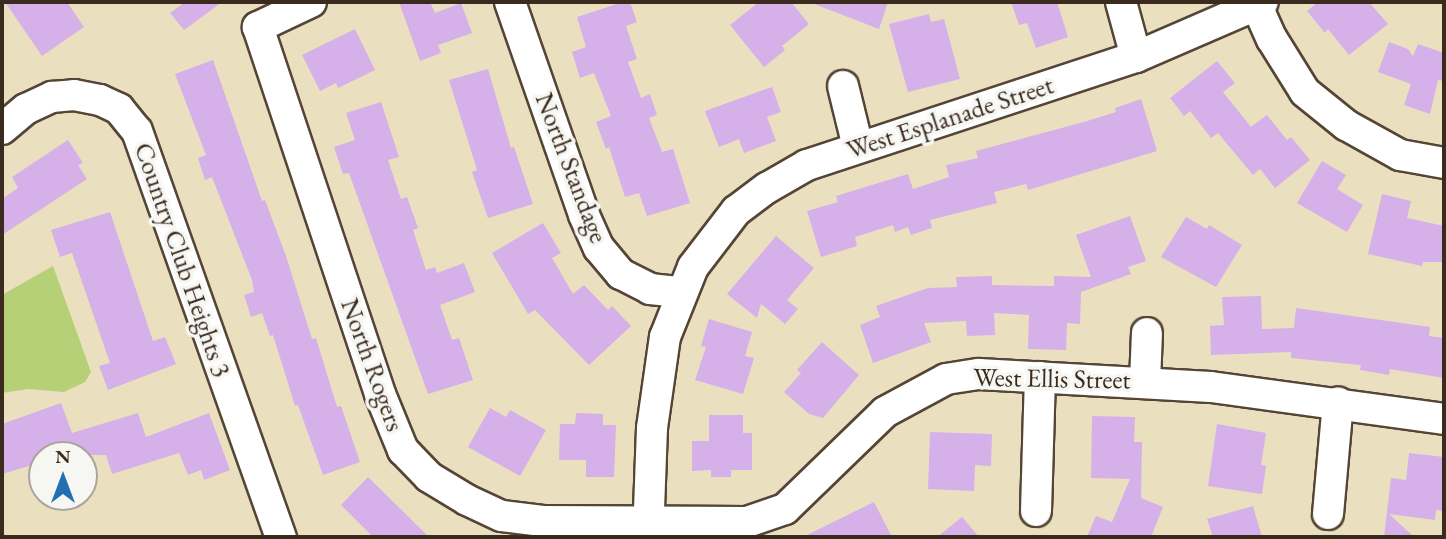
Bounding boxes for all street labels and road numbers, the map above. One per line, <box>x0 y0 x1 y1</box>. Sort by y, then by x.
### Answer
street label: West Esplanade Street <box>843 70 1057 166</box>
street label: North Standage <box>528 89 614 247</box>
street label: Country Club Heights 3 <box>127 139 237 381</box>
street label: North Rogers <box>334 294 410 436</box>
street label: West Ellis Street <box>973 362 1131 396</box>

